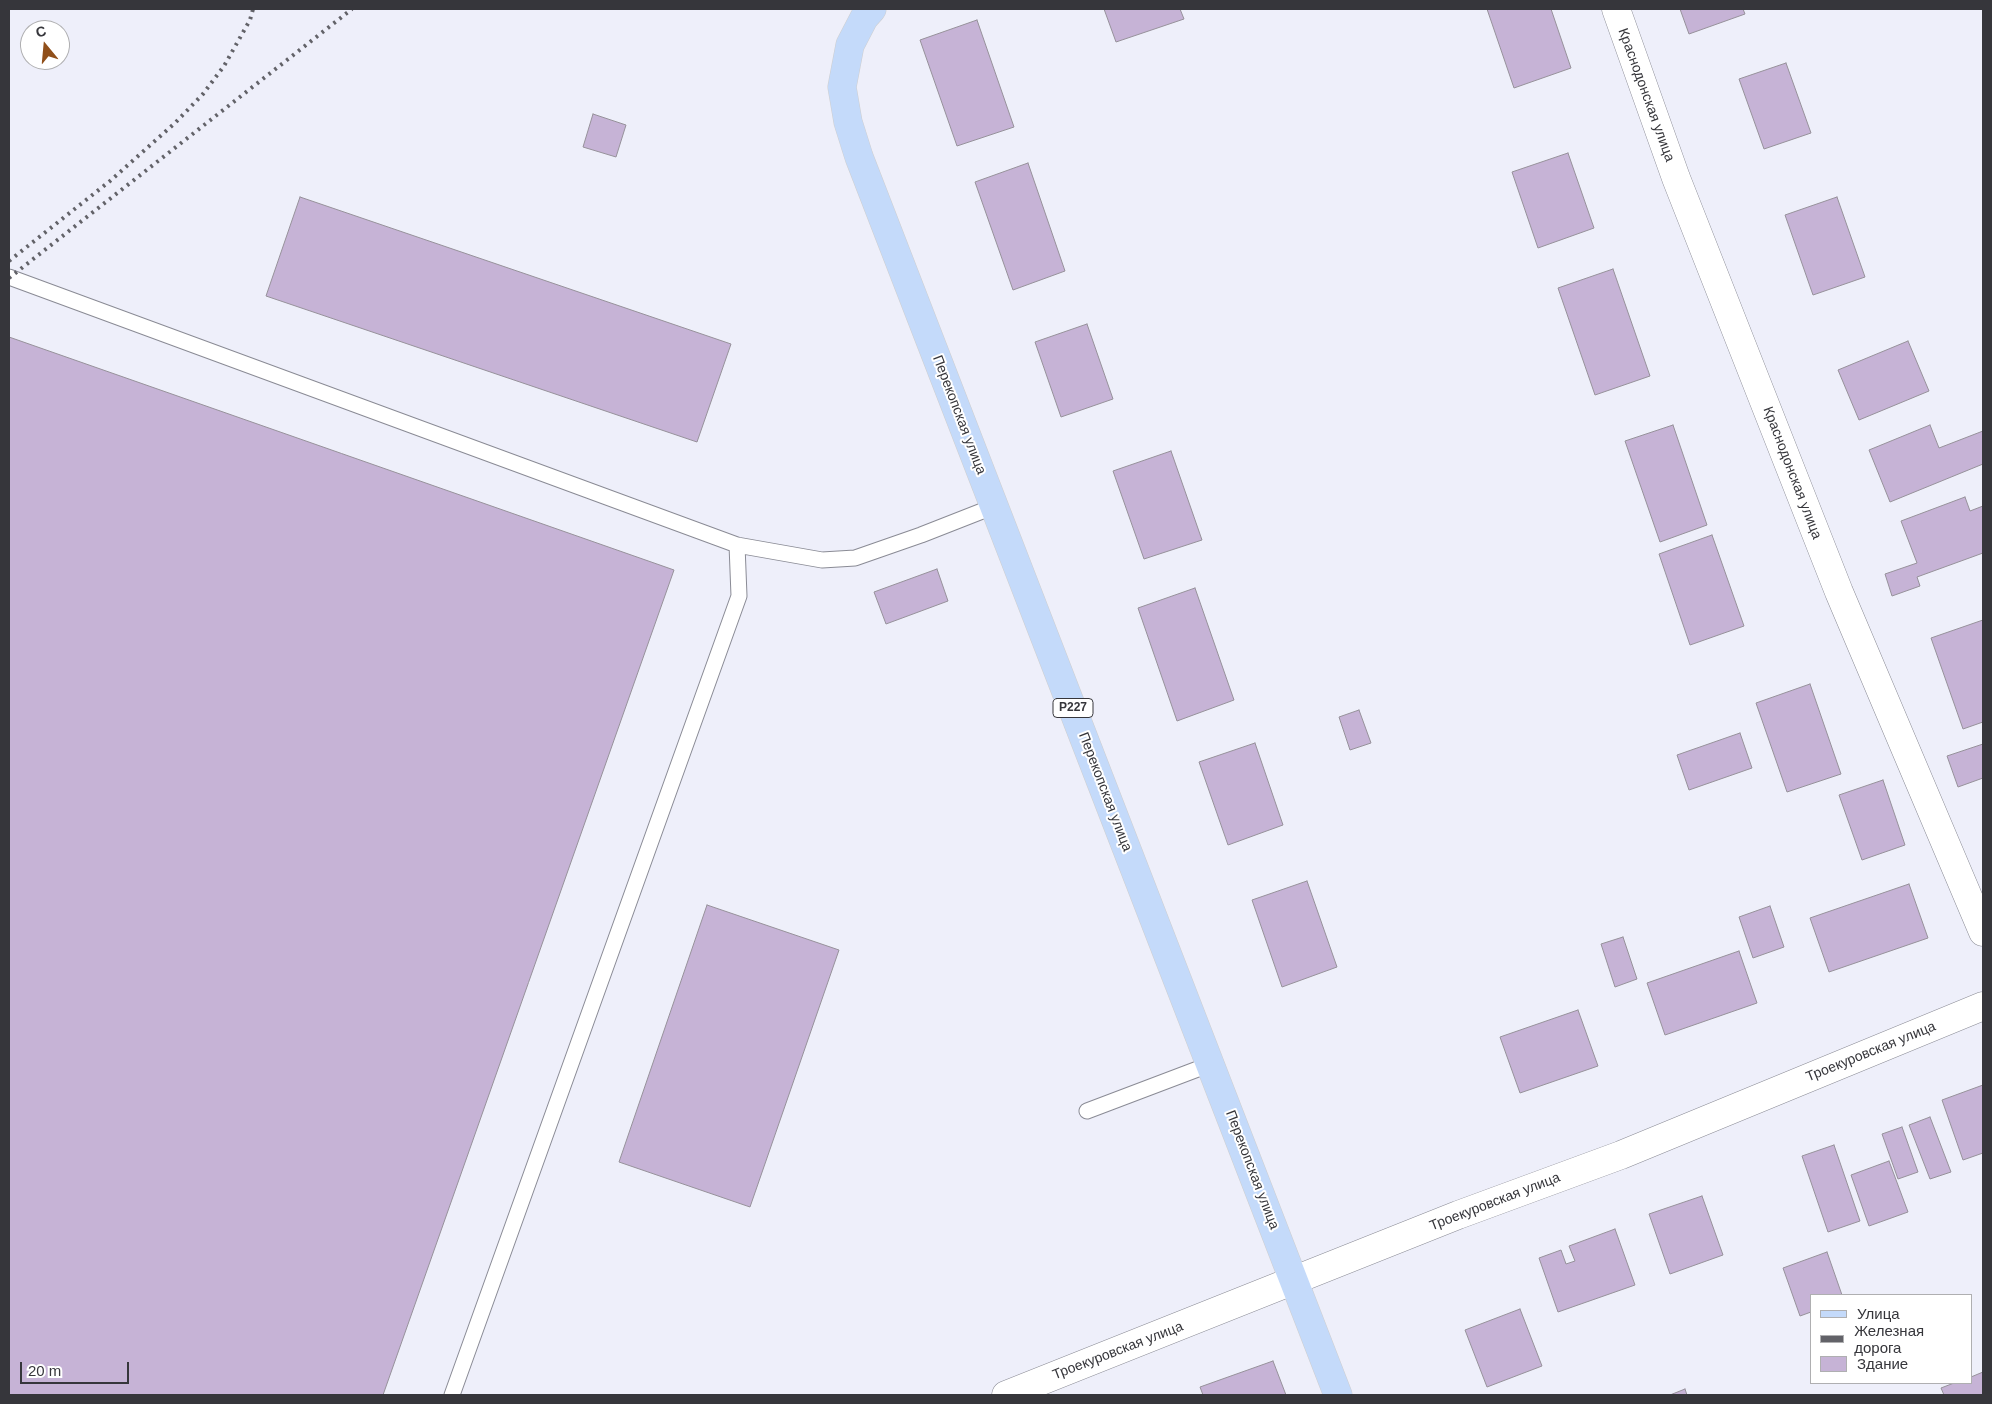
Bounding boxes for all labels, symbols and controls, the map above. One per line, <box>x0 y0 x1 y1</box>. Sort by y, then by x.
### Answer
north arrow <box>20 20 70 70</box>
text: С <box>34 22 48 41</box>
street label: Краснодонская улица <box>1614 26 1678 164</box>
street label: Перекопская улица <box>929 353 989 477</box>
street label: Краснодонская улица <box>1759 404 1825 542</box>
road number: Р227 <box>1053 698 1093 718</box>
street label: Перекопская улица <box>1075 730 1135 854</box>
street label: Троекуровская улица <box>1804 1018 1938 1086</box>
street label: Перекопская улица <box>1222 1108 1282 1232</box>
street label: Троекуровская улица <box>1427 1169 1563 1235</box>
legend <box>1810 1294 1972 1384</box>
text: Улица <box>1857 1305 1900 1322</box>
street label: Троекуровская улица <box>1050 1318 1186 1384</box>
text: Железная дорога <box>1854 1322 1924 1356</box>
scale bar <box>22 1352 131 1384</box>
text: Здание <box>1857 1355 1908 1372</box>
text: 20 m <box>28 1362 61 1379</box>

